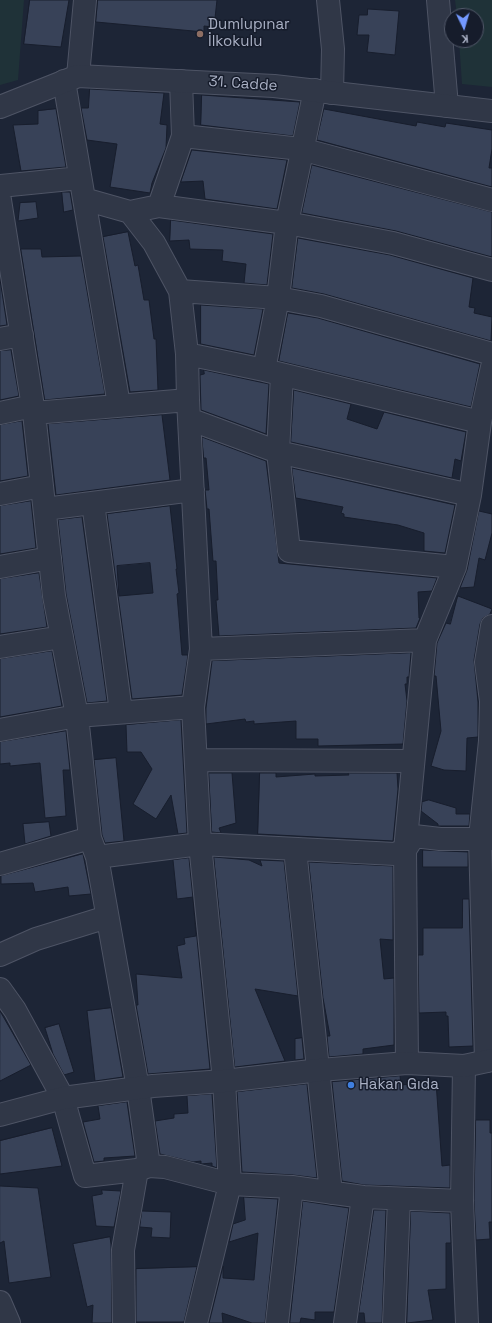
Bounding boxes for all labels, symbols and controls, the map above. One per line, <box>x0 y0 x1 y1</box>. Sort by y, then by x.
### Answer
north arrow <box>444 8 484 48</box>
place label: Dumlupınar İlkokulu <box>208 16 290 51</box>
marker: Dumlupınar İlkokulu <box>195 29 205 39</box>
text: K <box>461 32 469 46</box>
street label: 31. Cadde <box>208 73 278 95</box>
place label: Hakan Gıda <box>359 1076 439 1094</box>
marker: Hakan Gıda <box>346 1080 356 1090</box>

